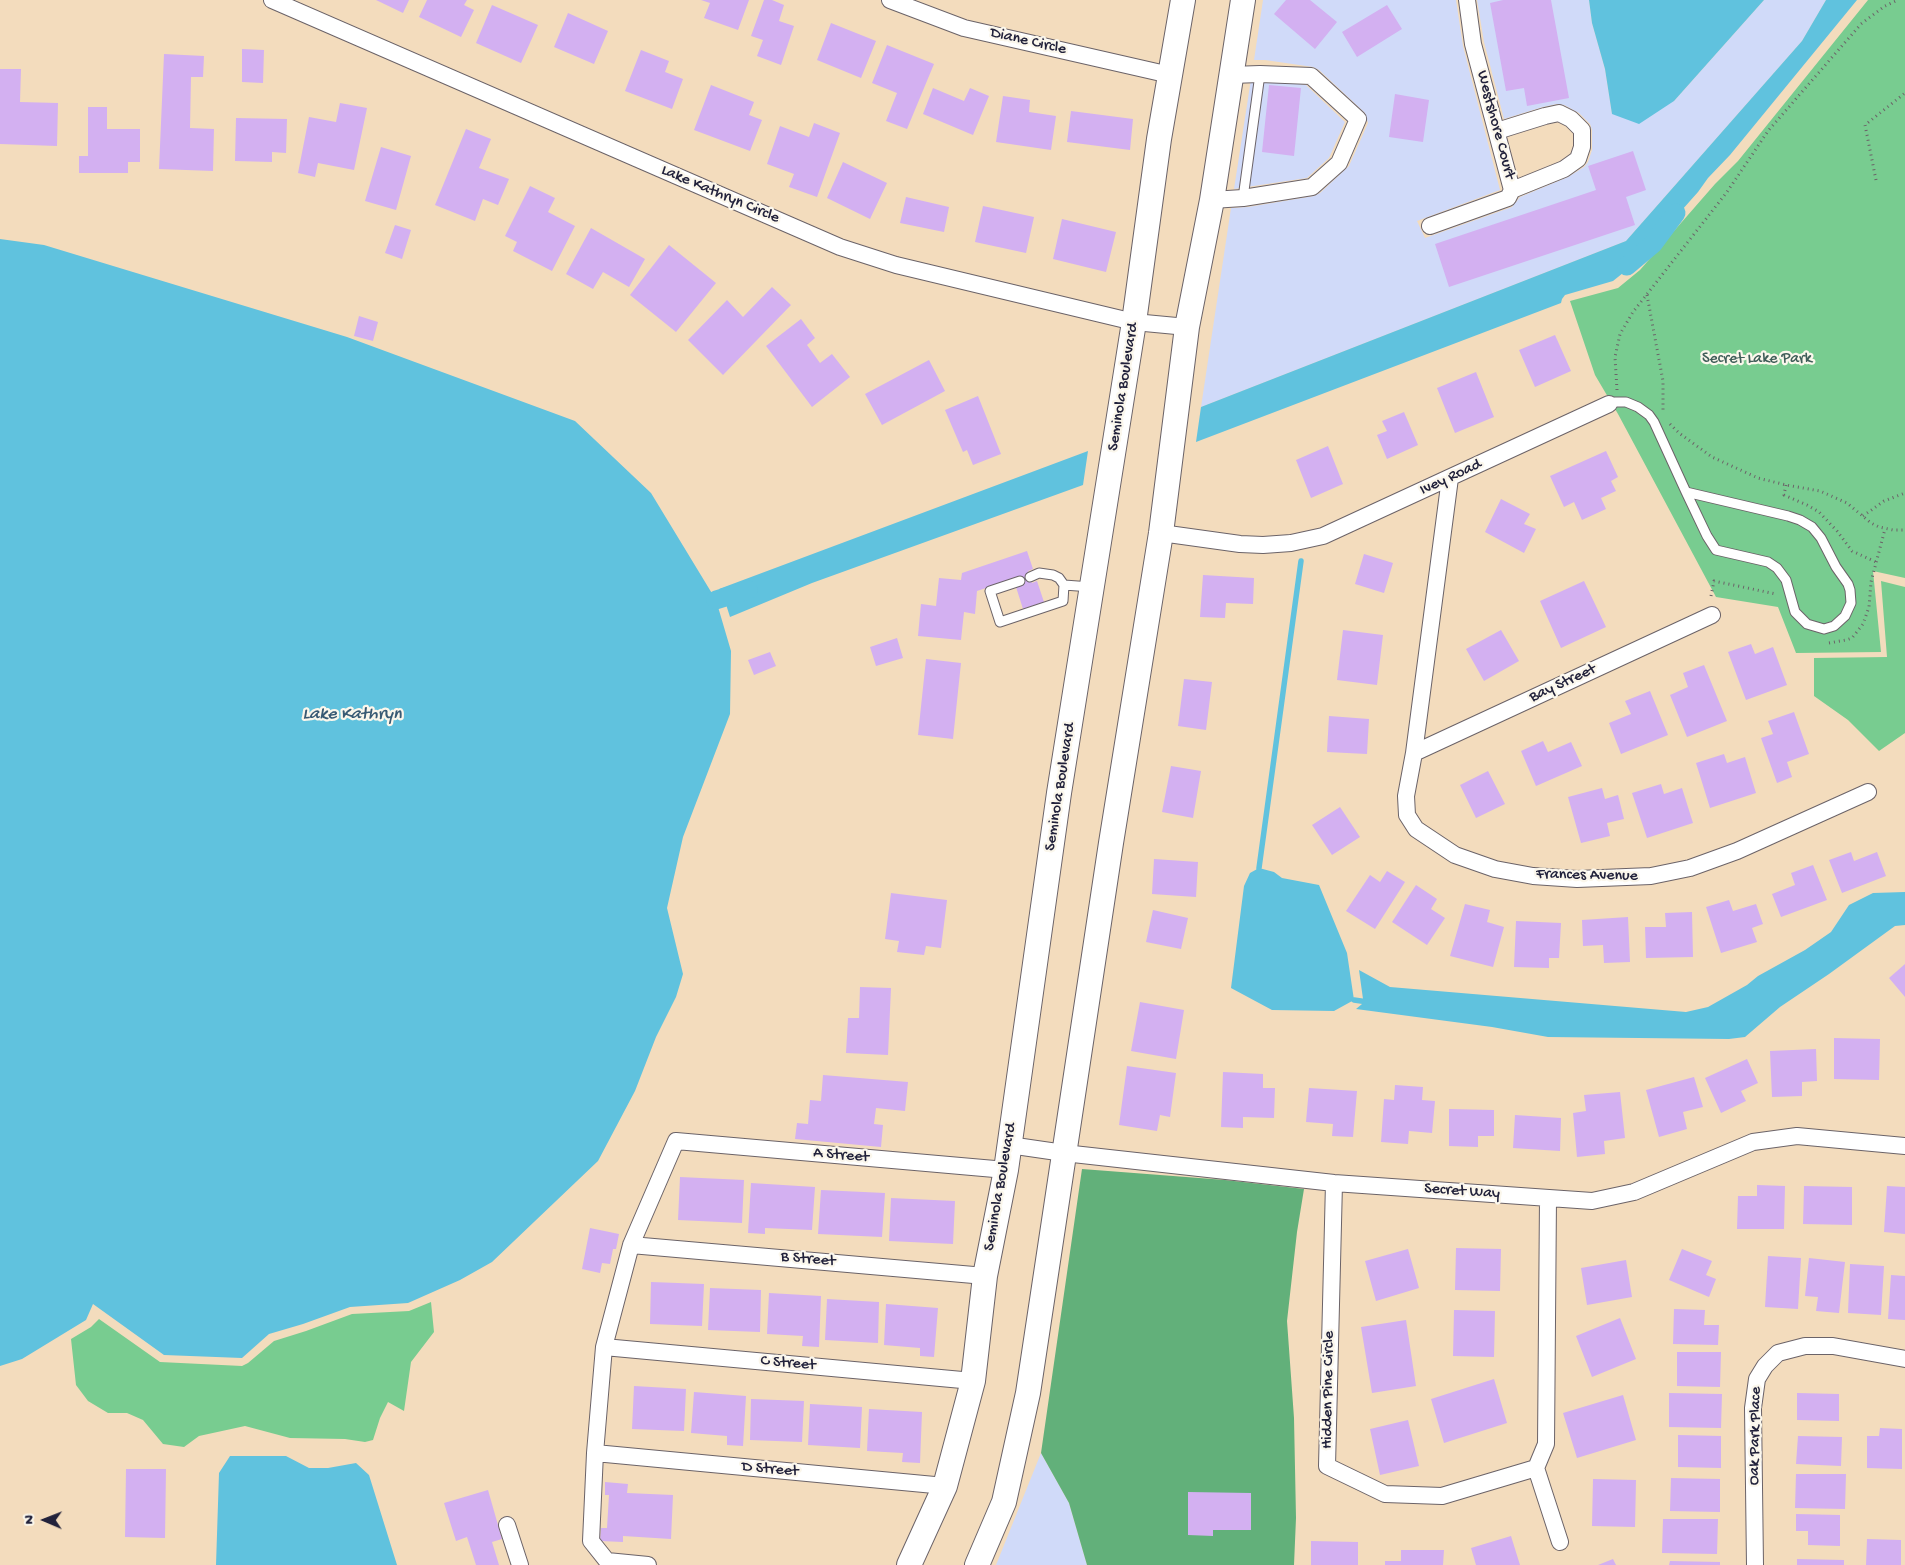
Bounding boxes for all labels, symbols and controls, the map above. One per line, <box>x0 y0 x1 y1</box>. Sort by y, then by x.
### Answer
street label: Diane Circle <box>988 24 1068 60</box>
street label: Westshore Court <box>1471 69 1519 181</box>
street label: Lake Kathryn Circle <box>658 161 782 229</box>
street label: Seminola Boulevard <box>1104 322 1144 452</box>
park label: Secret Lake Park <box>1702 350 1812 370</box>
street label: Ivey Road <box>1417 455 1485 501</box>
street label: Bay Street <box>1527 660 1599 708</box>
water label: Lake Kathryn <box>303 704 401 726</box>
street label: Seminola Boulevard <box>1041 722 1081 852</box>
street label: Frances Avenue <box>1536 866 1638 886</box>
street label: Seminola Boulevard <box>980 1122 1022 1252</box>
street label: A Street <box>812 1144 870 1168</box>
street label: Secret Way <box>1424 1180 1500 1204</box>
street label: B Street <box>780 1248 836 1272</box>
street label: Hidden Pine Circle <box>1318 1331 1340 1449</box>
street label: C Street <box>760 1352 816 1376</box>
street label: Oak Park Place <box>1746 1387 1766 1485</box>
street label: D Street <box>741 1458 799 1482</box>
north arrow <box>20 1495 70 1545</box>
text: N <box>21 1515 38 1524</box>

